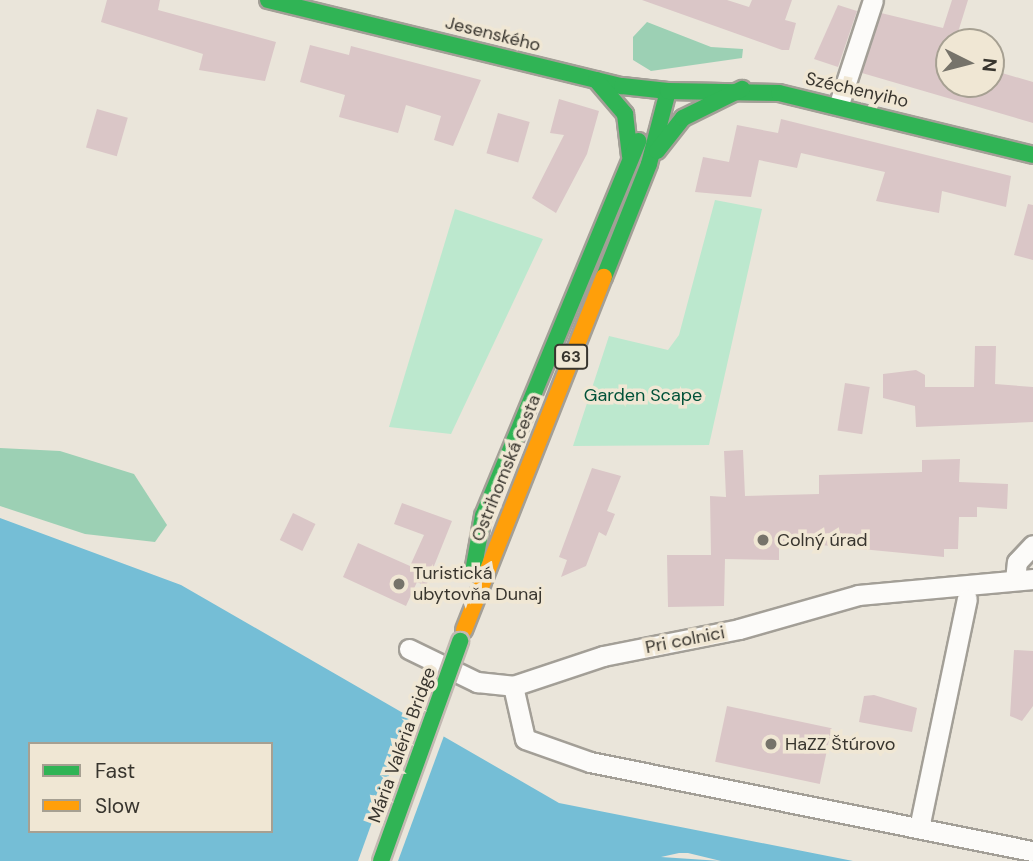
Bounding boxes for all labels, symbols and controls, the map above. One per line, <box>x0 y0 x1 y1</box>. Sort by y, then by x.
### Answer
street label: Jesenského <box>443 12 543 56</box>
north arrow <box>935 28 1005 98</box>
text: N <box>976 57 1003 73</box>
street label: Széchenyiho <box>803 68 911 112</box>
road number: 63 <box>554 344 588 370</box>
park label: Garden Scape <box>584 384 702 406</box>
street label: Ostrihomská cesta <box>467 391 545 545</box>
place label: Colný úrad <box>777 529 868 551</box>
marker: Colný úrad <box>755 532 771 548</box>
place label: Turistická ubytovňa Dunaj <box>413 563 542 606</box>
marker: Turistická ubytovňa Dunaj <box>391 576 407 592</box>
street label: Pri colnici <box>643 622 727 658</box>
street label: Mária Valéria Bridge <box>364 664 440 826</box>
place label: HaZZ Štúrovo <box>785 733 895 755</box>
marker: HaZZ Štúrovo <box>763 736 779 752</box>
legend <box>28 742 273 833</box>
text: Fast <box>95 757 135 785</box>
text: Slow <box>95 792 140 820</box>

